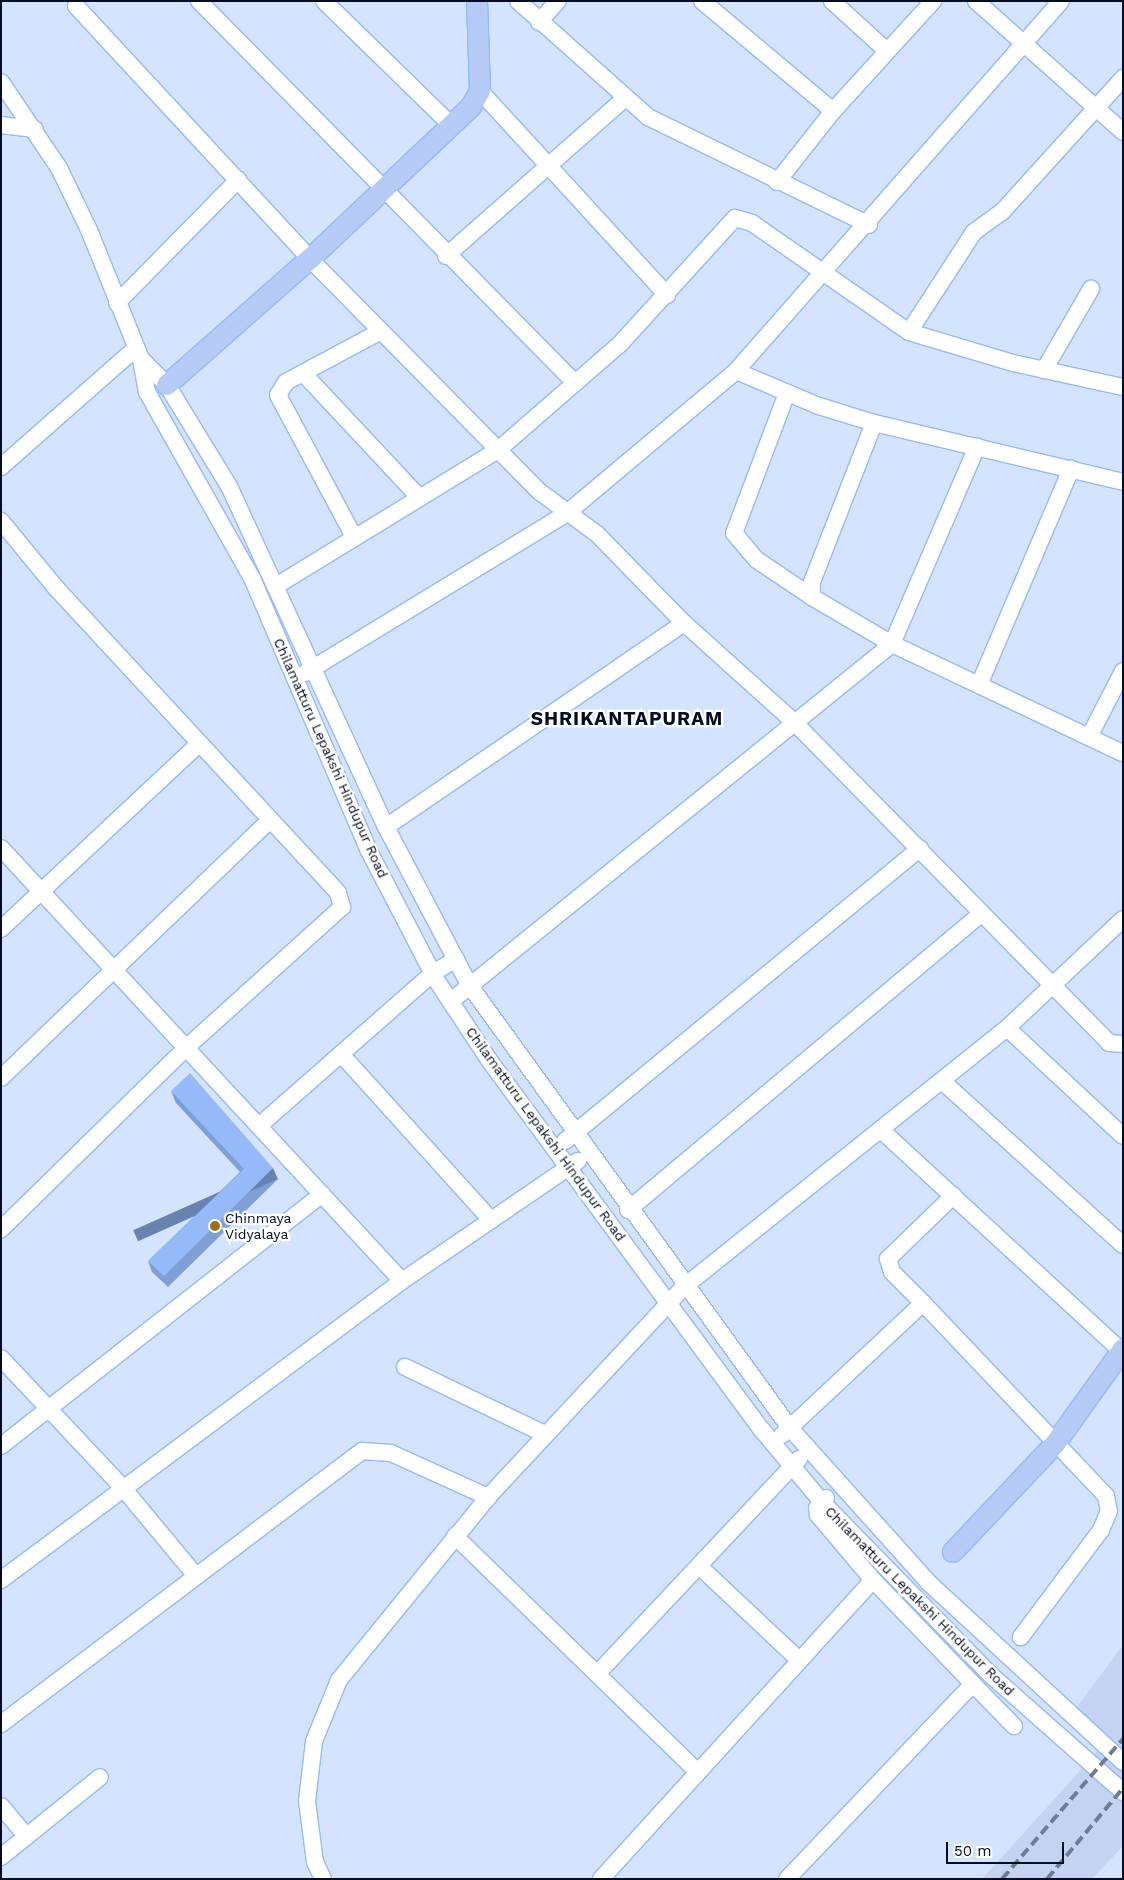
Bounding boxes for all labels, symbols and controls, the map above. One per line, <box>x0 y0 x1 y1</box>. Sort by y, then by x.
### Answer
street label: Chilamatturu Lepakshi Hindupur Road <box>270 635 392 881</box>
district label: SHRIKANTAPURAM <box>529 708 725 730</box>
street label: Chilamatturu Lepakshi Hindupur Road <box>462 1023 630 1245</box>
place label: Chinmaya Vidyalaya <box>225 1210 291 1242</box>
marker: Chinmaya Vidyalaya <box>209 1220 221 1232</box>
street label: Chilamatturu Lepakshi Hindupur Road <box>822 1503 1018 1699</box>
scale bar <box>949 1832 1066 1864</box>
text: 50 m <box>954 1842 991 1860</box>

